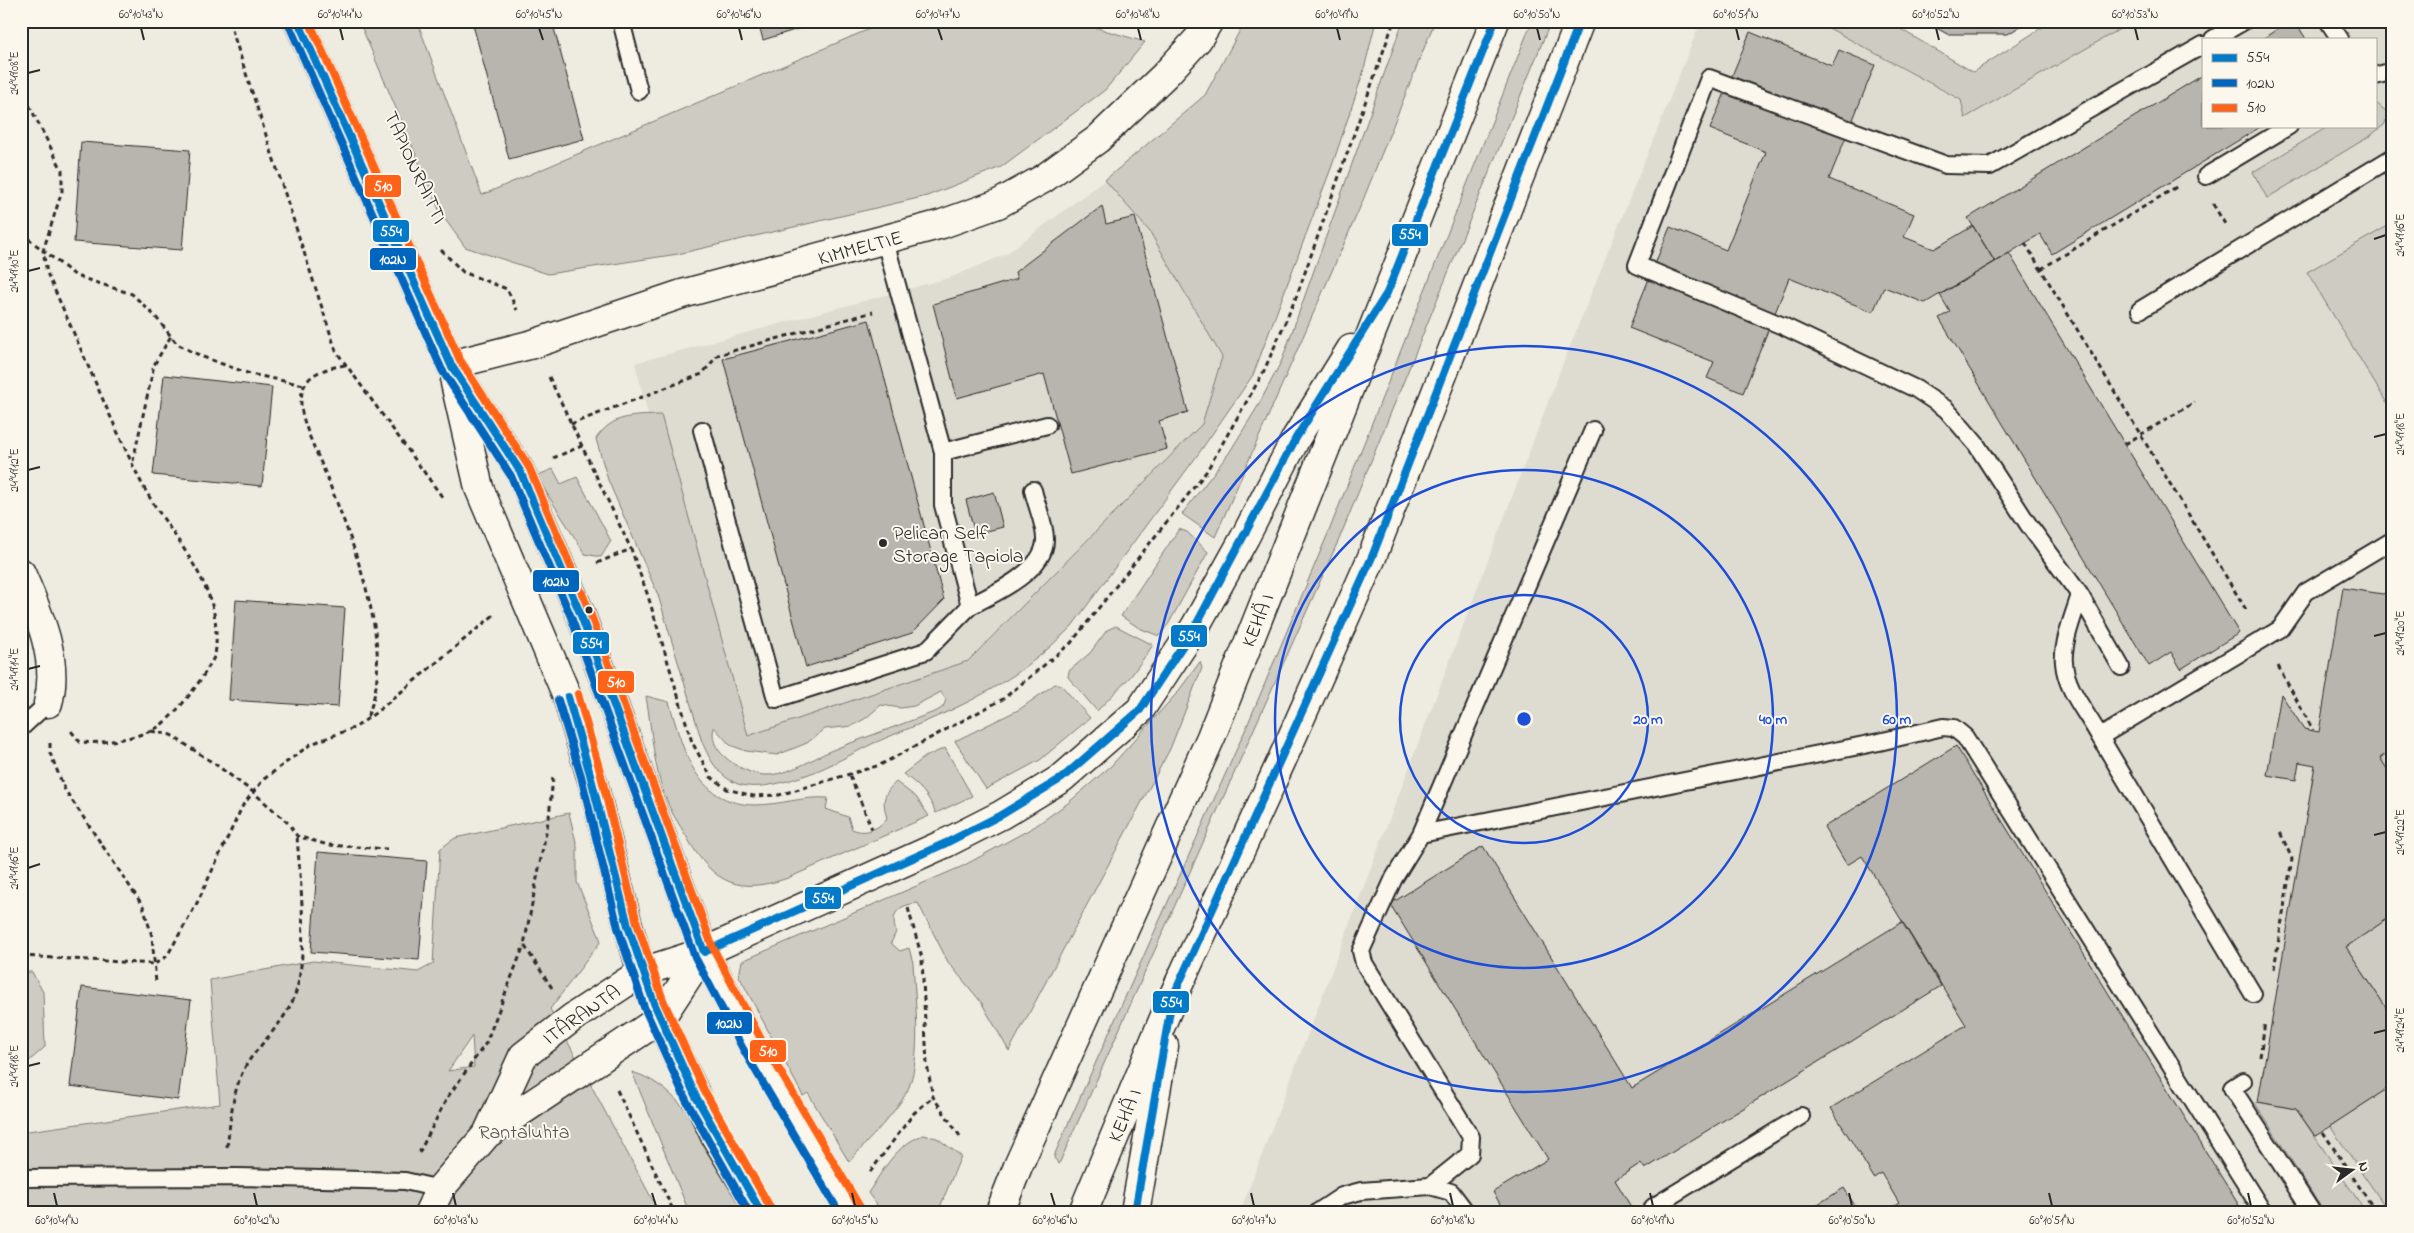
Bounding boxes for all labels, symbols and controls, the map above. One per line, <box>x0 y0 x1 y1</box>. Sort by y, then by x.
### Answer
text: 60°10'43"N <box>119 6 163 24</box>
text: 60°10'44"N <box>318 6 362 24</box>
text: 60°10'45"N <box>516 6 562 24</box>
text: 60°10'46"N <box>716 6 762 24</box>
text: 60°10'47"N <box>916 6 960 24</box>
text: 60°10'48"N <box>1116 6 1160 24</box>
text: 60°10'49"N <box>1315 6 1359 24</box>
text: 60°10'50"N <box>1514 6 1560 24</box>
text: 60°10'51"N <box>1713 6 1759 24</box>
text: 60°10'52"N <box>1912 6 1960 24</box>
text: 60°10'53"N <box>2112 6 2158 24</box>
legend <box>2202 38 2376 128</box>
text: 554 <box>2246 47 2269 69</box>
text: 24°49'08"E <box>6 51 24 95</box>
text: 102N <box>2246 73 2275 95</box>
text: 510 <box>2246 97 2266 119</box>
street label: TAPIONRAITTI <box>375 107 452 229</box>
line badge: 510 <box>364 174 402 198</box>
text: 510 <box>374 177 392 198</box>
text: 24°49'16"E <box>2392 213 2410 257</box>
line badge: 554 <box>372 219 410 243</box>
text: 554 <box>380 222 402 243</box>
line badge: 554 <box>1391 223 1429 247</box>
street label: KIMMELTIE <box>815 224 906 275</box>
text: 554 <box>1399 225 1421 246</box>
line badge: 102N <box>369 247 417 271</box>
text: 24°49'10"E <box>6 249 24 293</box>
text: 102N <box>380 250 406 271</box>
text: 24°49'18"E <box>2392 413 2410 455</box>
text: 24°49'12"E <box>6 448 24 492</box>
place label: Pelican Self Storage Tapiola <box>893 520 1024 573</box>
marker: Pelican Self Storage Tapiola <box>877 537 889 549</box>
line badge: 102N <box>532 569 580 593</box>
text: 102N <box>543 572 569 593</box>
street label: KEHÄ I <box>1235 590 1283 652</box>
unlabelled marker <box>584 605 594 615</box>
text: 24°49'20"E <box>2392 610 2410 656</box>
line badge: 554 <box>1170 624 1208 648</box>
text: 554 <box>1178 627 1200 648</box>
line badge: 554 <box>572 631 610 655</box>
text: 554 <box>580 634 602 655</box>
text: 24°49'14"E <box>6 648 24 690</box>
line badge: 510 <box>597 670 635 694</box>
text: 510 <box>607 673 625 694</box>
text: 20 m <box>1632 709 1663 731</box>
text: 40 m <box>1758 709 1787 731</box>
text: 60 m <box>1882 709 1912 731</box>
centre of rings <box>1515 710 1533 728</box>
text: 24°49'22"E <box>2392 809 2410 855</box>
text: 24°49'16"E <box>6 846 24 890</box>
line badge: 554 <box>804 886 842 910</box>
text: 554 <box>812 889 834 910</box>
street label: ITÄRANTA <box>538 979 627 1053</box>
line badge: 554 <box>1152 990 1190 1014</box>
text: 554 <box>1160 993 1182 1014</box>
text: 24°49'24"E <box>2392 1008 2410 1052</box>
line badge: 102N <box>706 1011 753 1035</box>
text: 102N <box>716 1014 742 1035</box>
line badge: 510 <box>749 1039 787 1063</box>
text: 510 <box>759 1042 777 1063</box>
text: 24°49'18"E <box>6 1045 24 1087</box>
street label: KEHÄ I <box>1102 1085 1150 1147</box>
park label: Rantaluhta <box>479 1119 570 1148</box>
north arrow <box>2326 1146 2376 1196</box>
text: N <box>2352 1160 2374 1174</box>
text: 60°10'41"N <box>35 1212 79 1230</box>
text: 60°10'42"N <box>234 1212 280 1230</box>
text: 60°10'43"N <box>434 1212 478 1230</box>
text: 60°10'44"N <box>634 1212 678 1230</box>
text: 60°10'45"N <box>832 1212 878 1230</box>
text: 60°10'46"N <box>1032 1212 1078 1230</box>
text: 60°10'47"N <box>1232 1212 1276 1230</box>
text: 60°10'48"N <box>1431 1212 1475 1230</box>
text: 60°10'49"N <box>1631 1212 1675 1230</box>
text: 60°10'50"N <box>1829 1212 1875 1230</box>
text: 60°10'51"N <box>2029 1212 2075 1230</box>
text: 60°10'52"N <box>2227 1212 2275 1230</box>

